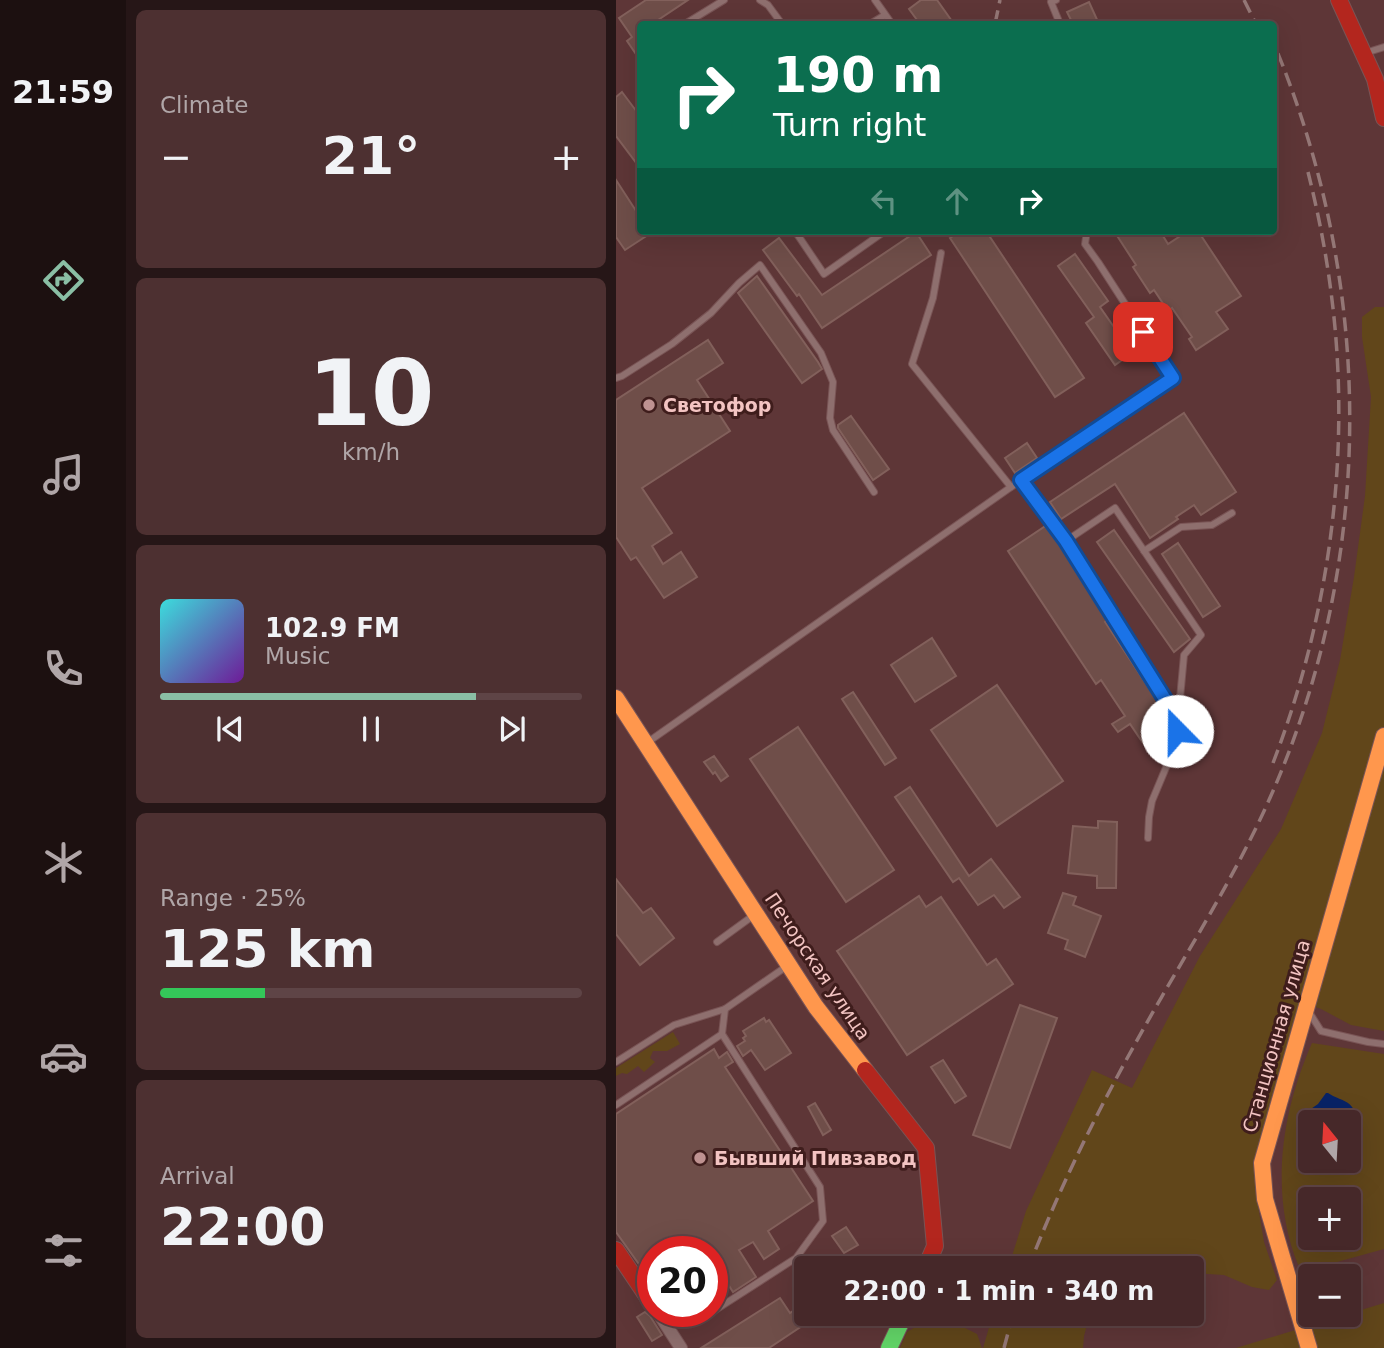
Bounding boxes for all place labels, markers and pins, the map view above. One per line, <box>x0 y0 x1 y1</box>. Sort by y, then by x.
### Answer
pin <box>1113 302 1173 362</box>
place label: Светофор <box>663 394 771 416</box>
marker: Светофор <box>641 397 657 413</box>
place label: Бывший Пивзавод <box>714 1147 917 1169</box>
marker: Бывший Пивзавод <box>692 1150 708 1166</box>

